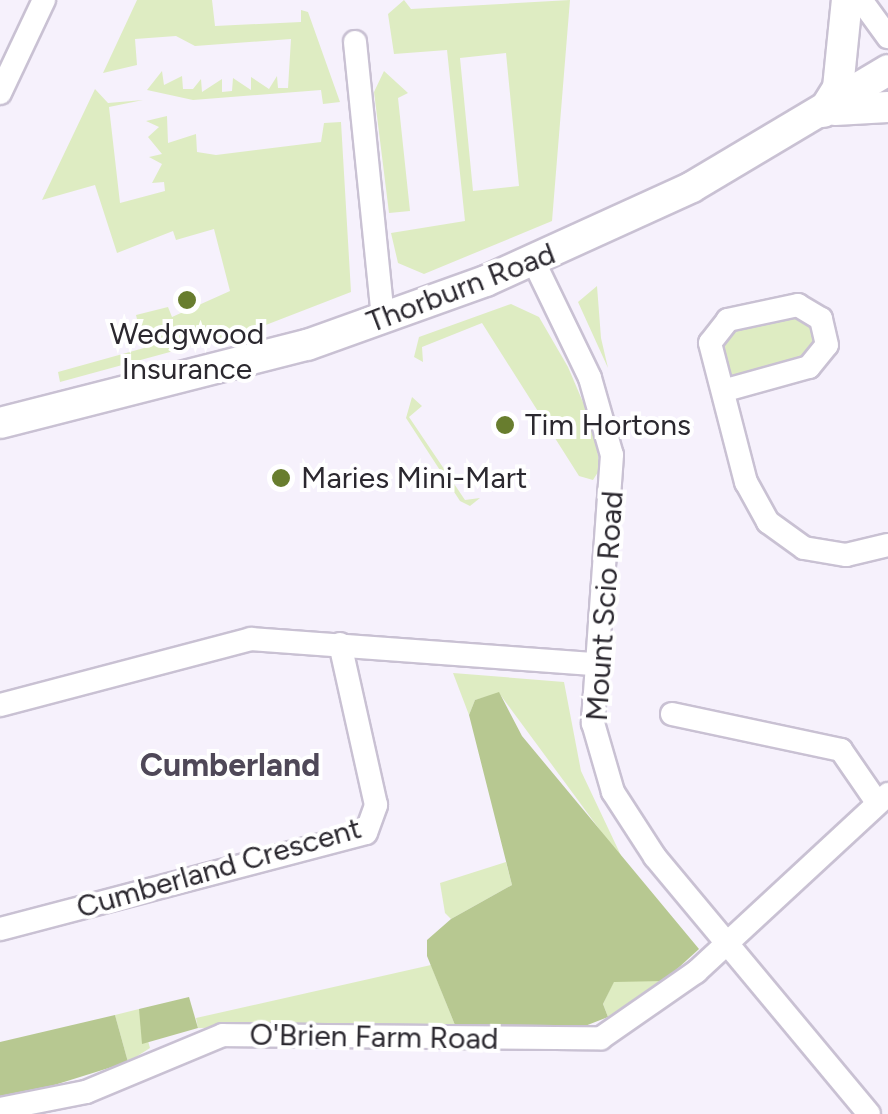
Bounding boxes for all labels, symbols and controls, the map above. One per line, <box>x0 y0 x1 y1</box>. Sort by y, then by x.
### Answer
street label: Thorburn Road <box>362 236 560 340</box>
marker: Wedgwood Insurance <box>176 289 198 311</box>
place label: Wedgwood Insurance <box>110 316 264 386</box>
place label: Tim Hortons <box>525 407 691 443</box>
marker: Tim Hortons <box>494 414 516 436</box>
place label: Maries Mini-Mart <box>301 460 527 496</box>
marker: Maries Mini-Mart <box>270 467 292 489</box>
street label: Mount Scio Road <box>579 490 631 722</box>
district label: Cumberland <box>140 746 320 784</box>
street label: Cumberland Crescent <box>73 810 365 926</box>
street label: O'Brien Farm Road <box>249 1017 499 1057</box>

